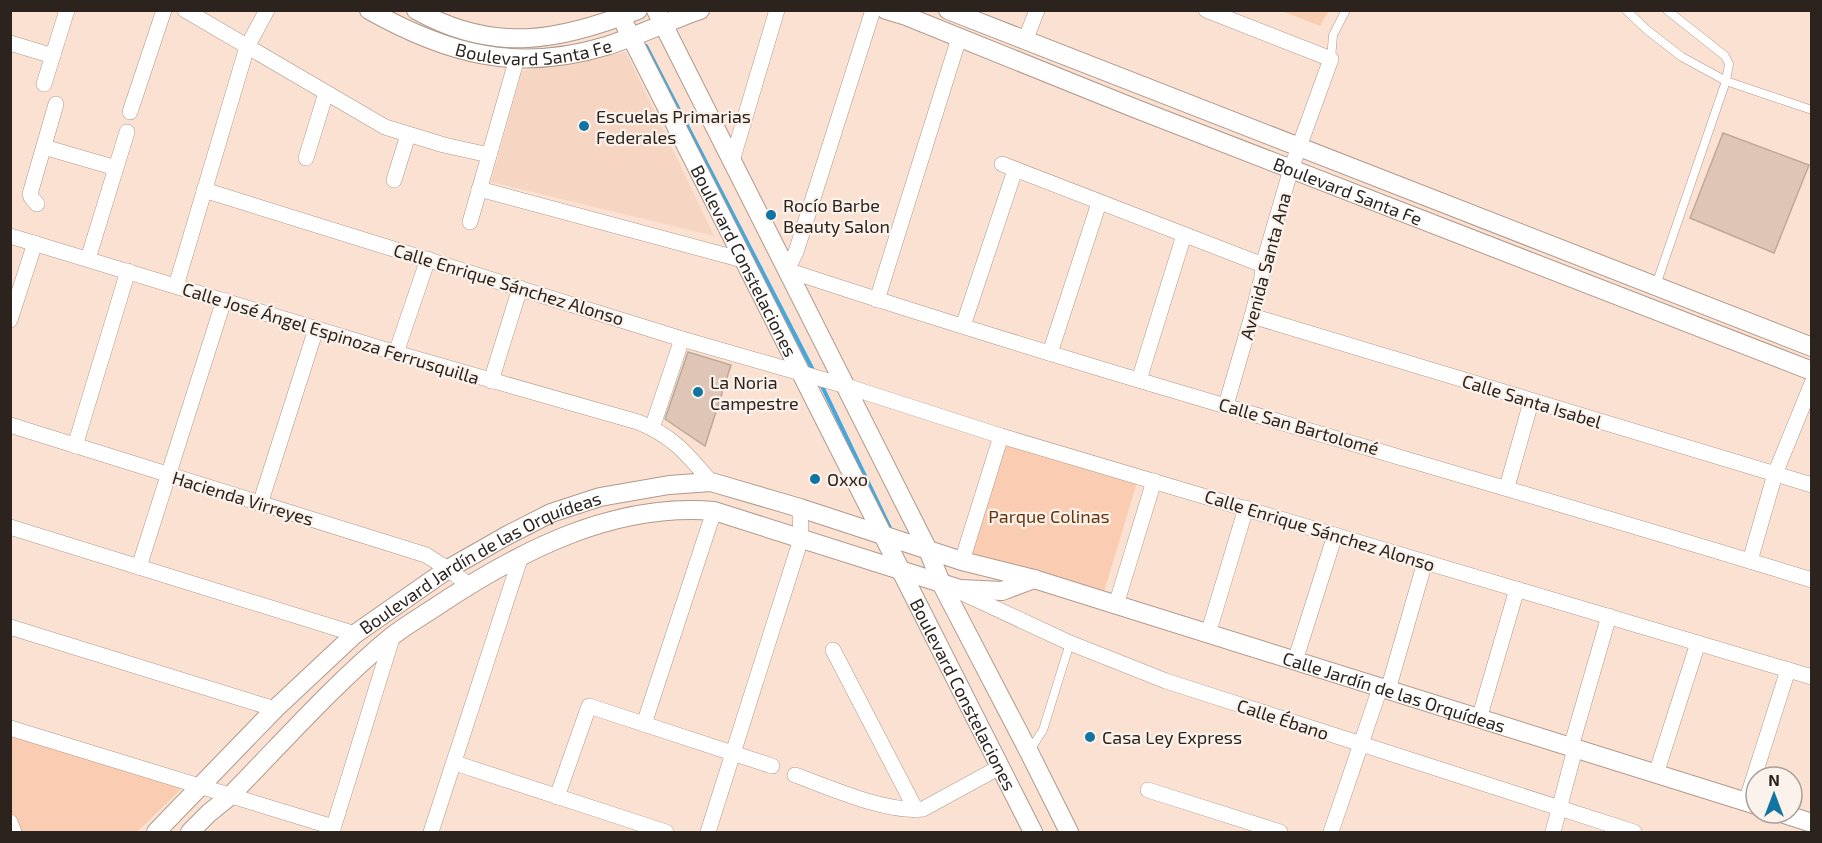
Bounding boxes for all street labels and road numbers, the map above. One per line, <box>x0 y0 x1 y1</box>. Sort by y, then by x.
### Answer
street label: Boulevard Santa Fe <box>453 34 614 70</box>
street label: Boulevard Santa Fe <box>1270 152 1425 230</box>
street label: Boulevard Constelaciones <box>687 161 802 360</box>
street label: Avenida Santa Ana <box>1235 190 1295 342</box>
street label: Calle Enrique Sánchez Alonso <box>391 238 627 330</box>
street label: Calle José Ángel Espinoza Ferrusquilla <box>180 277 482 389</box>
street label: Calle Santa Isabel <box>1460 369 1605 433</box>
street label: Calle San Bartolomé <box>1217 393 1381 459</box>
street label: Hacienda Virreyes <box>170 466 316 530</box>
street label: Calle Enrique Sánchez Alonso <box>1202 484 1438 576</box>
street label: Boulevard Jardín de las Orquídeas <box>355 486 604 639</box>
street label: Boulevard Constelaciones <box>906 595 1021 794</box>
street label: Calle Jardín de las Orquídeas <box>1280 647 1508 737</box>
street label: Calle Ébano <box>1234 694 1332 744</box>

